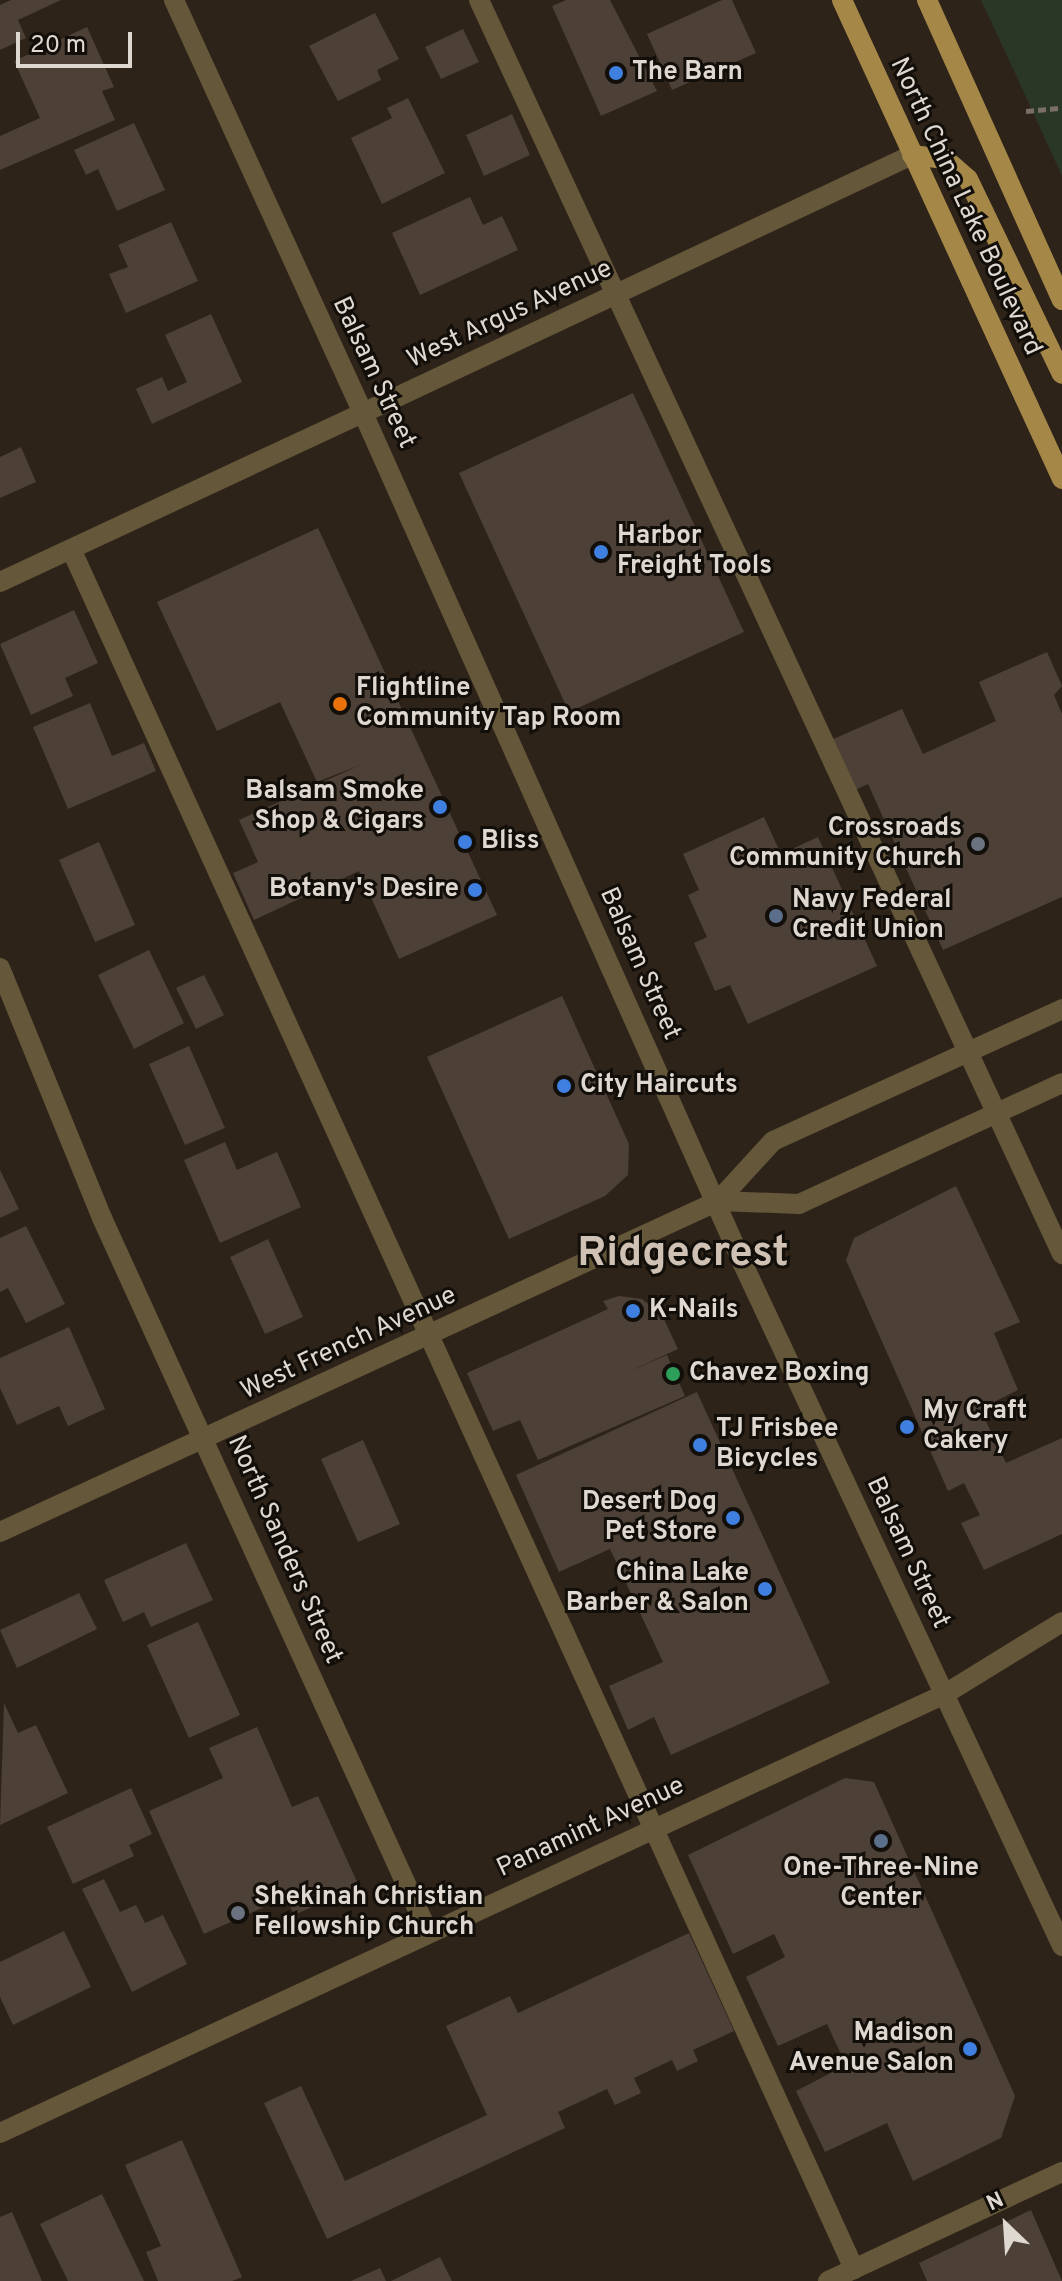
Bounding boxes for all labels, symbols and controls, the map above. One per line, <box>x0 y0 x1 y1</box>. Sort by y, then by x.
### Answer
scale bar <box>20 16 136 66</box>
text: 20 m <box>30 31 86 61</box>
street label: North China Lake Boulevard <box>882 53 1048 361</box>
place label: The Barn <box>632 57 743 89</box>
marker: The Barn <box>607 64 625 82</box>
street label: West Argus Avenue <box>402 253 618 377</box>
street label: Balsam Street <box>324 292 422 454</box>
place label: Harbor Freight Tools <box>617 521 772 582</box>
marker: Harbor Freight Tools <box>592 543 610 561</box>
place label: Flightline Community Tap Room <box>356 673 621 734</box>
marker: Flightline Community Tap Room <box>331 695 349 713</box>
place label: Balsam Smoke Shop & Cigars <box>245 776 424 838</box>
marker: Balsam Smoke Shop & Cigars <box>431 798 449 816</box>
place label: Crossroads Community Church <box>729 813 962 874</box>
place label: Bliss <box>481 826 539 858</box>
marker: Bliss <box>456 833 474 851</box>
marker: Crossroads Community Church <box>969 835 987 853</box>
place label: Botany's Desire <box>269 874 459 906</box>
marker: Botany's Desire <box>466 881 484 899</box>
street label: Balsam Street <box>592 883 686 1045</box>
place label: Navy Federal Credit Union <box>792 885 952 946</box>
marker: Navy Federal Credit Union <box>767 907 785 925</box>
place label: City Haircuts <box>580 1070 738 1102</box>
marker: City Haircuts <box>555 1077 573 1095</box>
district label: Ridgecrest <box>577 1230 789 1280</box>
street label: West French Avenue <box>236 1280 462 1408</box>
place label: K-Nails <box>649 1295 739 1327</box>
marker: K-Nails <box>624 1302 642 1320</box>
place label: Chavez Boxing <box>689 1358 870 1390</box>
marker: Chavez Boxing <box>664 1365 682 1383</box>
place label: My Craft Cakery <box>923 1396 1027 1458</box>
place label: TJ Frisbee Bicycles <box>716 1414 839 1476</box>
marker: My Craft Cakery <box>898 1418 916 1436</box>
street label: North Sanders Street <box>220 1431 348 1669</box>
marker: TJ Frisbee Bicycles <box>691 1436 709 1454</box>
street label: Balsam Street <box>858 1472 956 1634</box>
place label: Desert Dog Pet Store <box>582 1487 717 1548</box>
marker: Desert Dog Pet Store <box>724 1509 742 1527</box>
place label: China Lake Barber & Salon <box>566 1558 749 1620</box>
marker: China Lake Barber & Salon <box>756 1580 774 1598</box>
street label: Panamint Avenue <box>492 1771 690 1885</box>
marker: One-Three-Nine Center <box>872 1832 890 1850</box>
place label: One-Three-Nine Center <box>783 1853 979 1914</box>
place label: Shekinah Christian Fellowship Church <box>254 1882 483 1944</box>
marker: Shekinah Christian Fellowship Church <box>229 1904 247 1922</box>
place label: Madison Avenue Salon <box>789 2018 954 2080</box>
marker: Madison Avenue Salon <box>961 2040 979 2058</box>
north arrow <box>966 2185 1046 2265</box>
text: N <box>983 2187 1009 2218</box>

